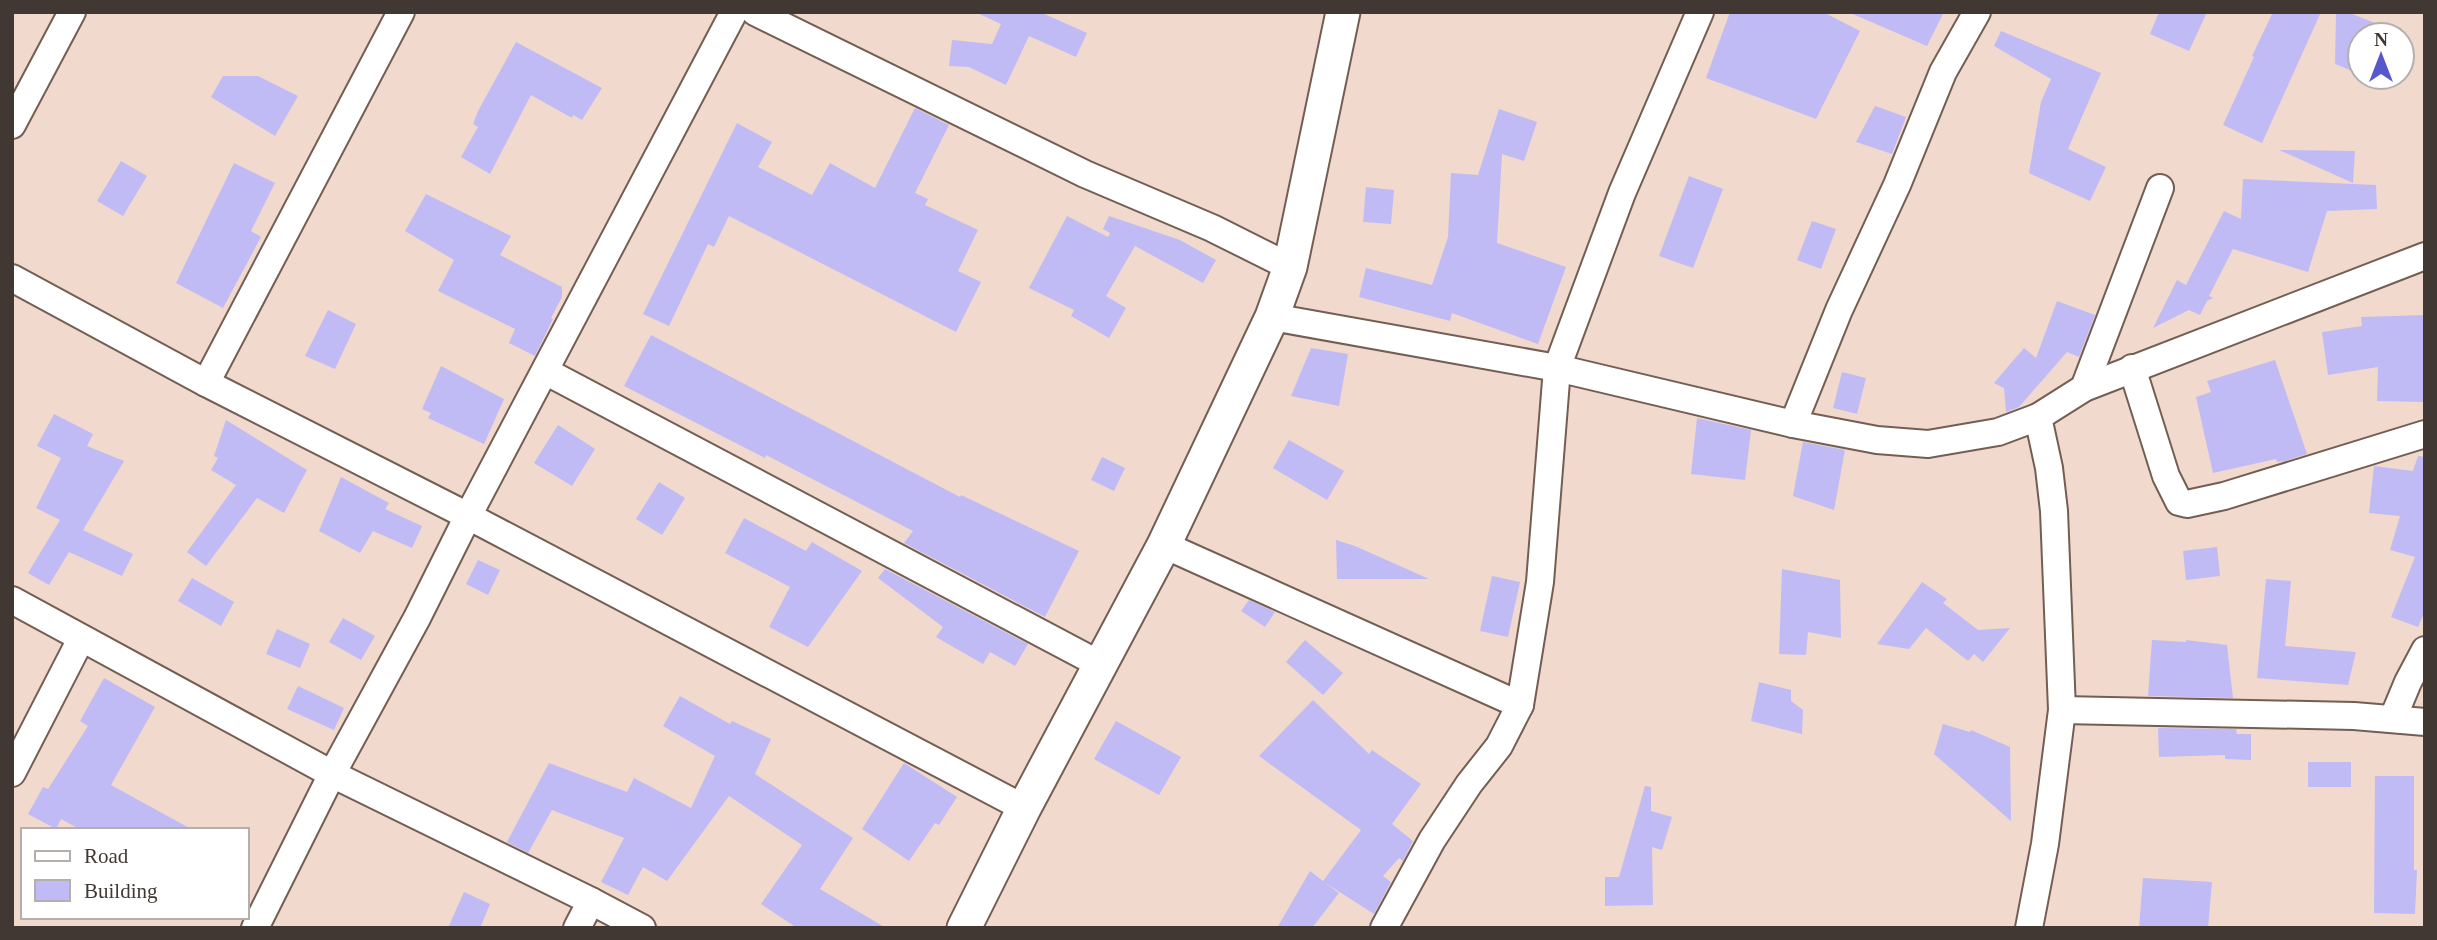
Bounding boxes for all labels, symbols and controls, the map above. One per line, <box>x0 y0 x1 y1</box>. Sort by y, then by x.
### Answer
north arrow <box>2346 21 2416 91</box>
text: N <box>2374 29 2388 50</box>
legend <box>21 828 248 919</box>
text: Road <box>84 844 129 868</box>
text: Building <box>84 879 158 903</box>

